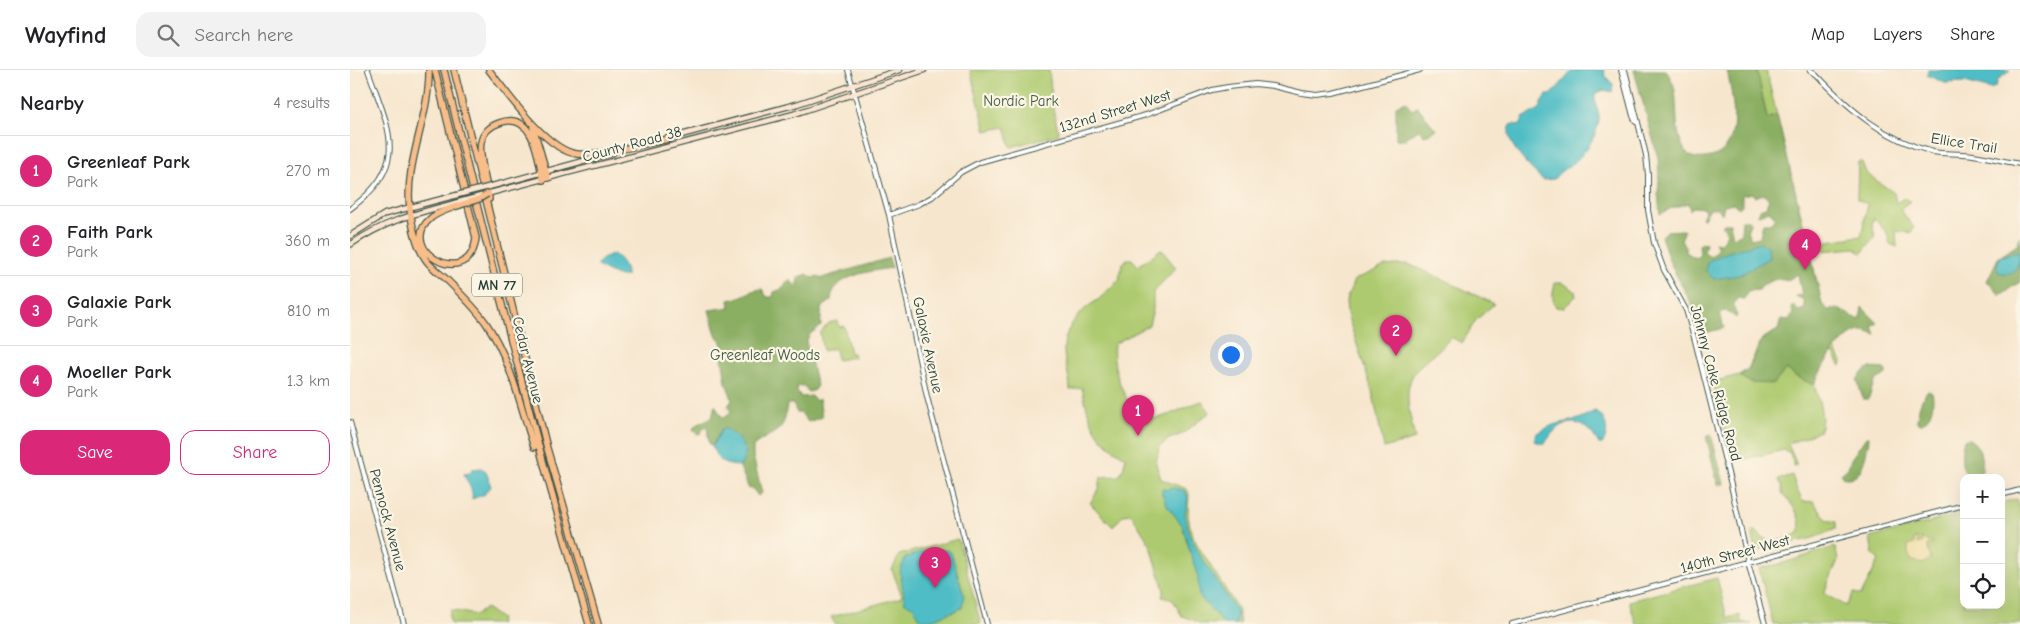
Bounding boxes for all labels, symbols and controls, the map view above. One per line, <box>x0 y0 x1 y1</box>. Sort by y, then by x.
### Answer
search box <box>136 12 486 57</box>
text: Wayfind <box>25 21 106 49</box>
icon: search <box>154 21 182 49</box>
text: Search here <box>194 24 293 46</box>
text: Map <box>1811 24 1845 45</box>
text: Layers <box>1873 24 1922 45</box>
text: Share <box>1950 24 1995 45</box>
street label: 132nd Street West <box>1057 85 1173 136</box>
text: Nearby <box>20 91 84 115</box>
park label: Nordic Park <box>983 92 1060 110</box>
text: 4 results <box>273 94 330 112</box>
street label: County Road 38 <box>580 122 684 166</box>
street label: Ellice Trail <box>1930 129 1998 157</box>
text: Greenleaf Park <box>67 151 190 173</box>
text: 1 <box>33 162 39 180</box>
text: 270 m <box>286 162 330 180</box>
text: Park <box>67 173 98 191</box>
text: Faith Park <box>67 221 152 243</box>
pin: 4 <box>1789 229 1821 270</box>
text: 2 <box>32 232 40 250</box>
text: 360 m <box>285 232 330 250</box>
text: Park <box>67 243 98 261</box>
road number: MN 77 <box>472 274 522 296</box>
text: Galaxie Park <box>67 291 171 313</box>
street label: Galaxie Avenue <box>909 295 947 395</box>
text: 3 <box>32 302 40 320</box>
text: 810 m <box>287 302 330 320</box>
street label: Johnny Cake Ridge Road <box>1687 303 1745 463</box>
text: Park <box>67 313 98 331</box>
street label: Cedar Avenue <box>508 315 548 406</box>
pin: 2 <box>1380 315 1412 356</box>
your location <box>1218 342 1244 368</box>
park label: Greenleaf Woods <box>710 346 820 364</box>
text: Moeller Park <box>67 361 171 383</box>
text: 4 <box>32 372 40 390</box>
text: 1.3 km <box>287 372 330 390</box>
text: Park <box>67 383 98 401</box>
pin: 1 <box>1122 395 1154 436</box>
button: Save <box>20 430 170 475</box>
button: Share <box>180 430 330 475</box>
street label: Pennock Avenue <box>366 467 410 573</box>
map controls <box>1960 474 2005 609</box>
button: + <box>1960 474 2005 519</box>
button: − <box>1960 519 2005 564</box>
street label: 140th Street West <box>1678 531 1792 577</box>
pin: 3 <box>919 547 951 588</box>
button: locate <box>1960 564 2005 609</box>

